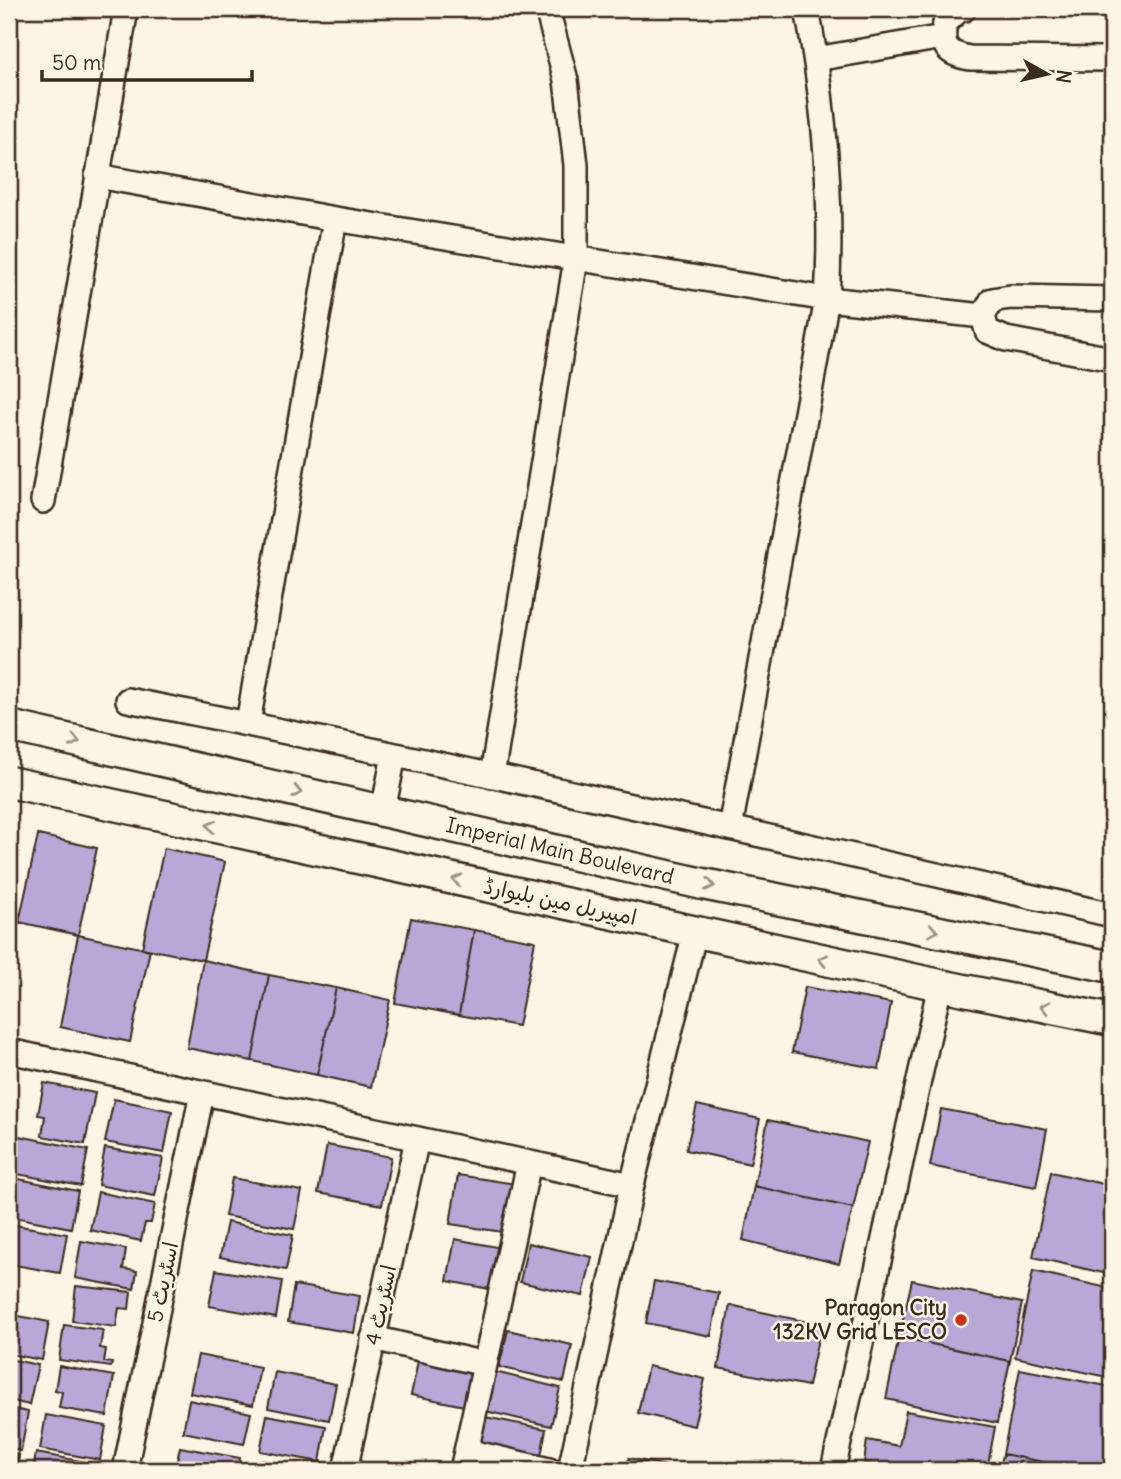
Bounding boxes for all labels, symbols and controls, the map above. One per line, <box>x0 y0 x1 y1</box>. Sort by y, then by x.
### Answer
scale bar <box>42 38 252 82</box>
north arrow <box>1012 38 1082 108</box>
text: 50 m <box>52 49 101 76</box>
text: N <box>1051 68 1077 85</box>
one-way arrow <box>69 733 81 748</box>
one-way arrow <box>291 783 303 798</box>
street label: Imperial Main Boulevard <box>444 811 677 890</box>
one-way arrow <box>205 820 217 835</box>
street label: امپیریل مین بلیوارڈ <box>481 872 639 931</box>
one-way arrow <box>451 874 463 888</box>
one-way arrow <box>704 877 716 892</box>
one-way arrow <box>927 922 939 937</box>
one-way arrow <box>817 953 829 968</box>
one-way arrow <box>1039 1000 1051 1015</box>
street label: اسٹریٹ 5 <box>141 1239 184 1324</box>
street label: اسٹریٹ 4 <box>359 1262 402 1347</box>
place label: Paragon City 132KV Grid LESCO <box>773 1294 947 1345</box>
marker: Paragon City 132KV Grid LESCO <box>953 1312 969 1328</box>

